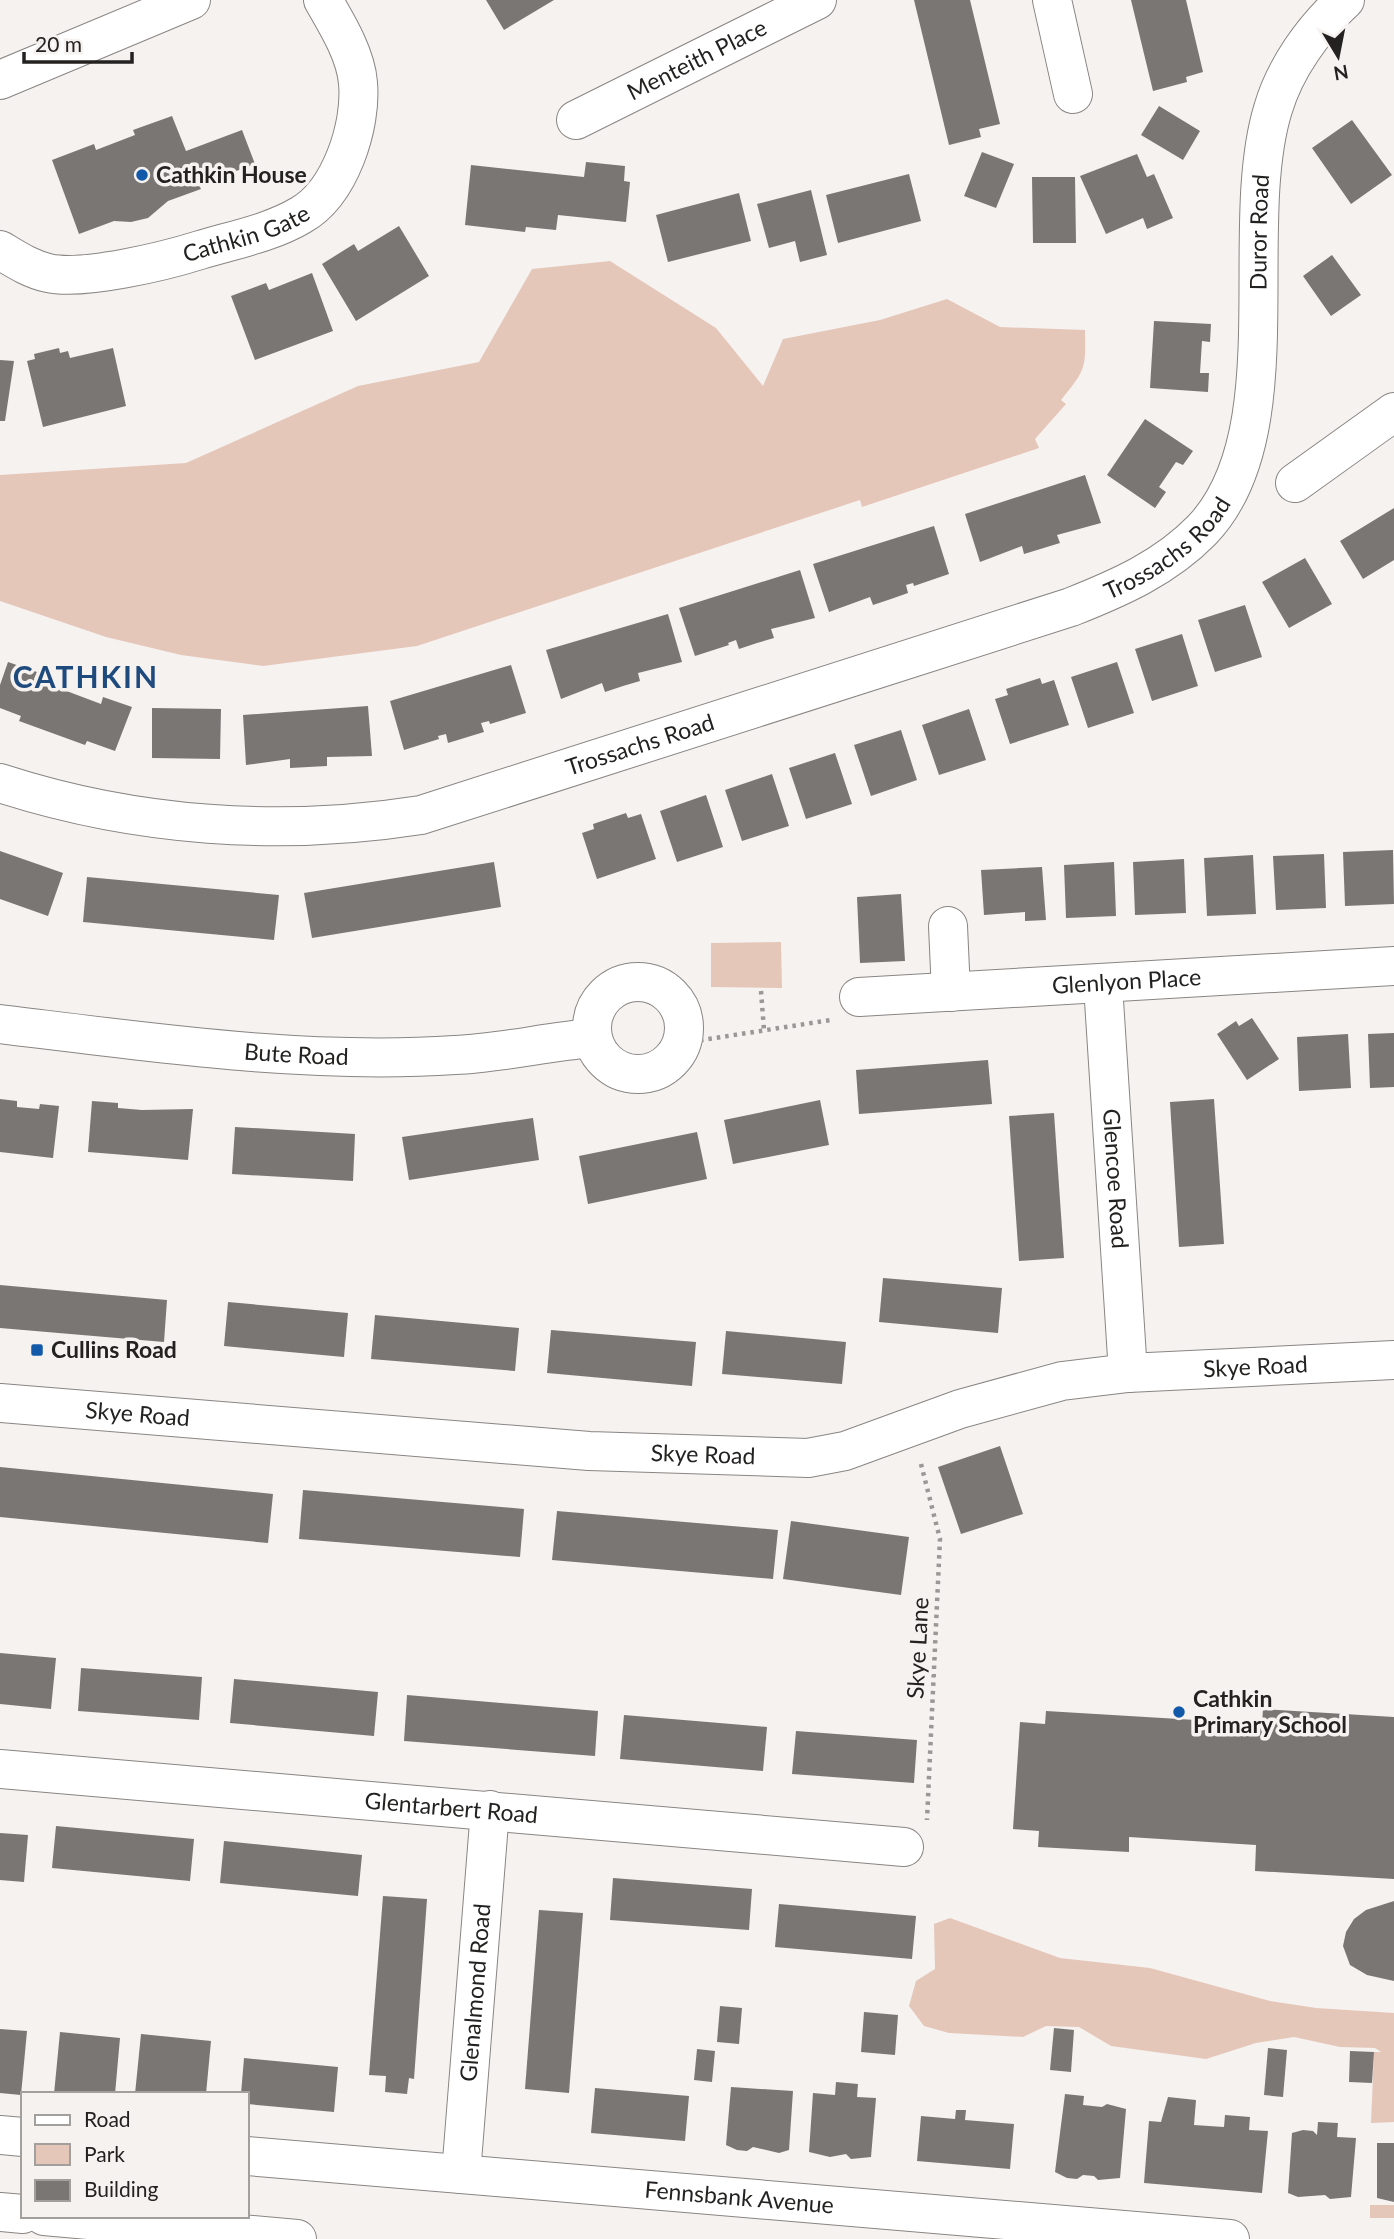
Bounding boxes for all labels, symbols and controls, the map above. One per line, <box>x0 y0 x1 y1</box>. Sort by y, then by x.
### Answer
street label: Menteith Place <box>622 12 771 105</box>
scale bar <box>24 21 133 65</box>
north arrow <box>1303 21 1373 91</box>
text: 20 m <box>35 31 82 56</box>
text: N <box>1332 61 1350 86</box>
place label: Cathkin House <box>156 160 307 188</box>
marker: Cathkin House <box>134 167 150 183</box>
street label: Duror Road <box>1244 173 1274 290</box>
street label: Cathkin Gate <box>179 198 314 267</box>
street label: Trossachs Road <box>1099 491 1236 605</box>
district label: CATHKIN <box>13 658 159 694</box>
street label: Trossachs Road <box>562 707 717 781</box>
street label: Glenlyon Place <box>1051 962 1202 999</box>
street label: Bute Road <box>243 1037 349 1070</box>
street label: Glencoe Road <box>1098 1108 1135 1249</box>
place label: Cullins Road <box>51 1335 177 1363</box>
marker: Cullins Road <box>29 1342 45 1358</box>
street label: Skye Road <box>1202 1349 1308 1382</box>
street label: Skye Road <box>84 1395 191 1431</box>
street label: Skye Road <box>650 1438 756 1469</box>
street label: Skye Lane <box>900 1596 934 1699</box>
place label: Cathkin Primary School <box>1193 1684 1347 1738</box>
marker: Cathkin Primary School <box>1171 1704 1187 1720</box>
street label: Glentarbert Road <box>364 1786 539 1828</box>
street label: Glenalmond Road <box>453 1902 496 2083</box>
legend <box>21 2092 248 2218</box>
text: Road <box>84 2106 131 2131</box>
text: Park <box>84 2141 125 2166</box>
street label: Fennsbank Avenue <box>643 2175 835 2219</box>
text: Building <box>84 2176 159 2201</box>

